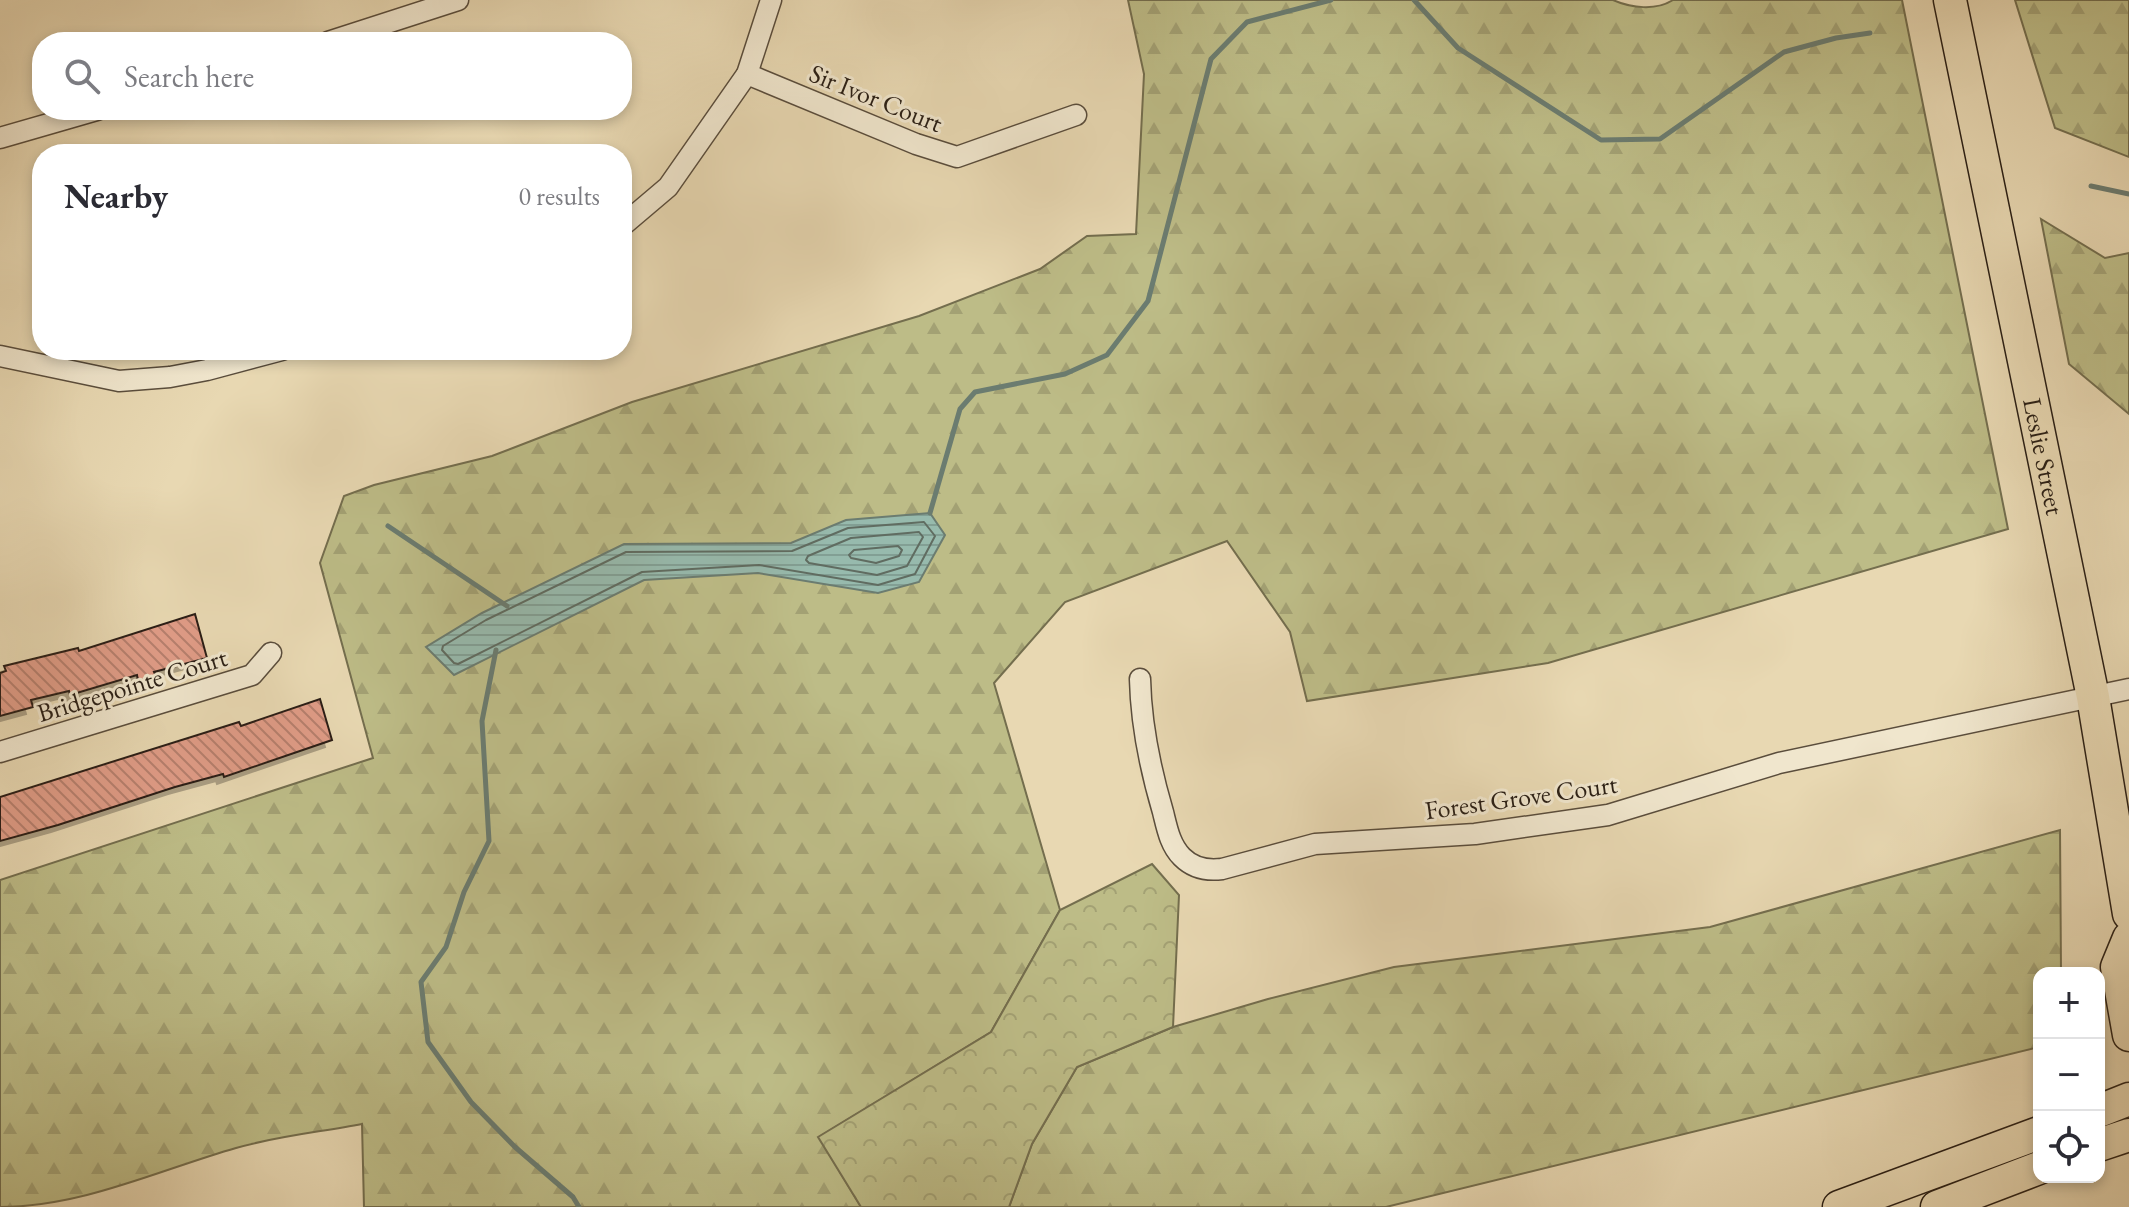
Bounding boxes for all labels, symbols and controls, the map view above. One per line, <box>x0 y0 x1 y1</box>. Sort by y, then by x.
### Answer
search box <box>32 32 632 120</box>
icon: search <box>60 54 104 98</box>
street label: Sir Ivor Court <box>804 56 948 140</box>
text: Search here <box>124 57 254 96</box>
text: Nearby <box>64 174 168 218</box>
text: 0 results <box>519 179 600 213</box>
street label: Leslie Street <box>2015 395 2072 518</box>
street label: Bridgepointe Court <box>33 640 231 730</box>
street label: Forest Grove Court <box>1423 767 1619 827</box>
map controls <box>2033 967 2105 1183</box>
button: + <box>2033 967 2105 1039</box>
button: − <box>2033 1039 2105 1111</box>
button: locate <box>2033 1111 2105 1183</box>

